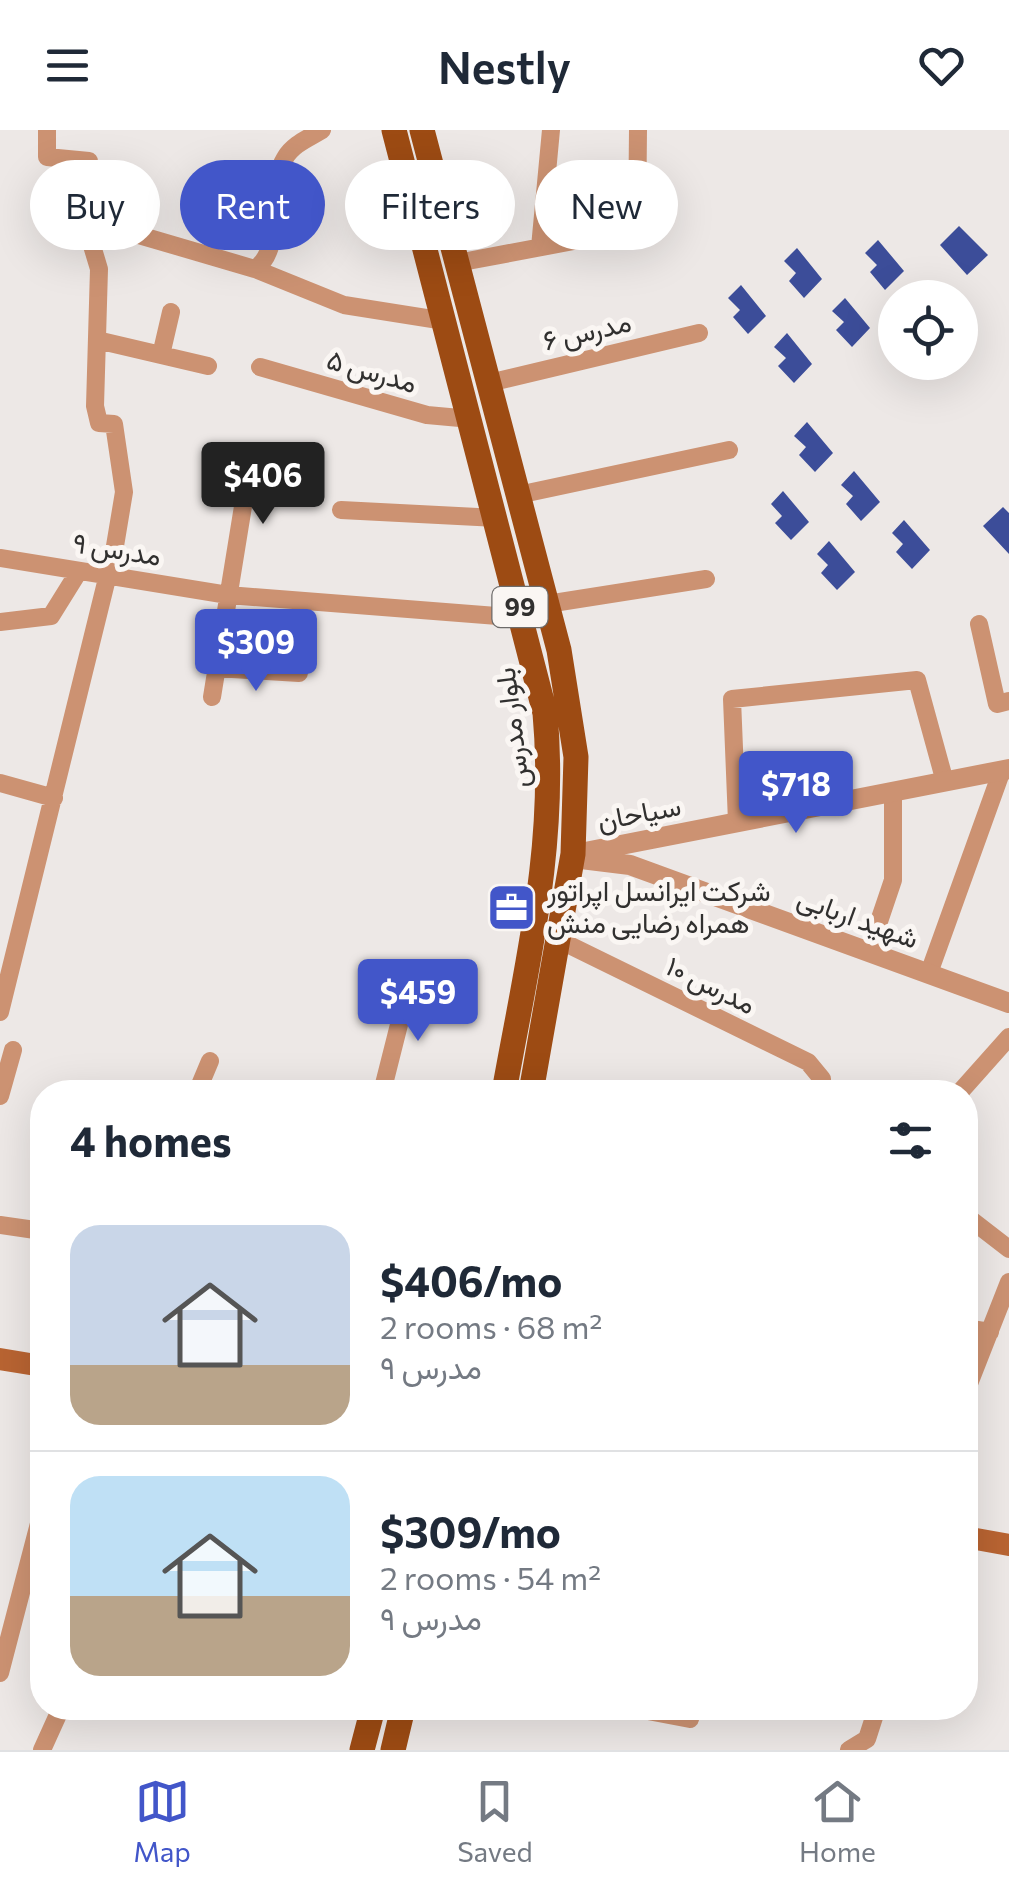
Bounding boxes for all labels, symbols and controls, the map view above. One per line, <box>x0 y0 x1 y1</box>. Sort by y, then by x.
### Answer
icon: menu <box>40 38 95 93</box>
text: Nestly <box>438 38 571 93</box>
icon: heart <box>914 38 969 93</box>
chip: Buy <box>30 160 160 250</box>
chip: Rent <box>180 160 325 250</box>
chip: Filters <box>345 160 515 250</box>
chip: New <box>535 160 678 250</box>
map controls <box>878 280 978 380</box>
button: locate <box>878 280 978 380</box>
street label: مدرس ۶ <box>539 303 635 359</box>
street label: مدرس ۵ <box>323 341 421 401</box>
pin: $406 <box>204 442 322 527</box>
text: $406 <box>223 454 303 494</box>
street label: مدرس ۹ <box>70 524 164 574</box>
road number: 99 <box>492 587 548 627</box>
pin: $309 <box>197 609 315 694</box>
text: $309 <box>217 621 295 661</box>
street label: بلوار مدرس <box>487 666 537 790</box>
pin: $718 <box>737 751 855 836</box>
text: $718 <box>761 763 831 803</box>
street label: سیاحان <box>594 787 684 837</box>
place label: شرکت ایرانسل اپراتور همراه رضایی منش <box>546 873 771 941</box>
street label: شهید اربابی <box>792 879 924 957</box>
office icon: شرکت ایرانسل اپراتور همراه رضایی منش <box>486 881 538 933</box>
street label: مدرس ۱۰ <box>660 948 762 1022</box>
pin: $459 <box>359 959 477 1044</box>
text: $459 <box>380 971 456 1011</box>
icon: filters <box>883 1113 938 1168</box>
text: 4 homes <box>70 1114 232 1166</box>
text: $406/mo <box>380 1254 562 1306</box>
icon: home <box>150 1265 270 1385</box>
text: 2 rooms · 68 m² <box>380 1306 602 1346</box>
text: مدرس ۹ <box>380 1346 482 1386</box>
text: $309/mo <box>380 1505 561 1557</box>
icon: home <box>150 1516 270 1636</box>
text: 2 rooms · 54 m² <box>380 1557 601 1597</box>
text: مدرس ۹ <box>380 1597 482 1637</box>
tab: Map <box>133 1774 191 1868</box>
tab: Saved <box>457 1774 533 1868</box>
tab: Home <box>799 1774 876 1868</box>

